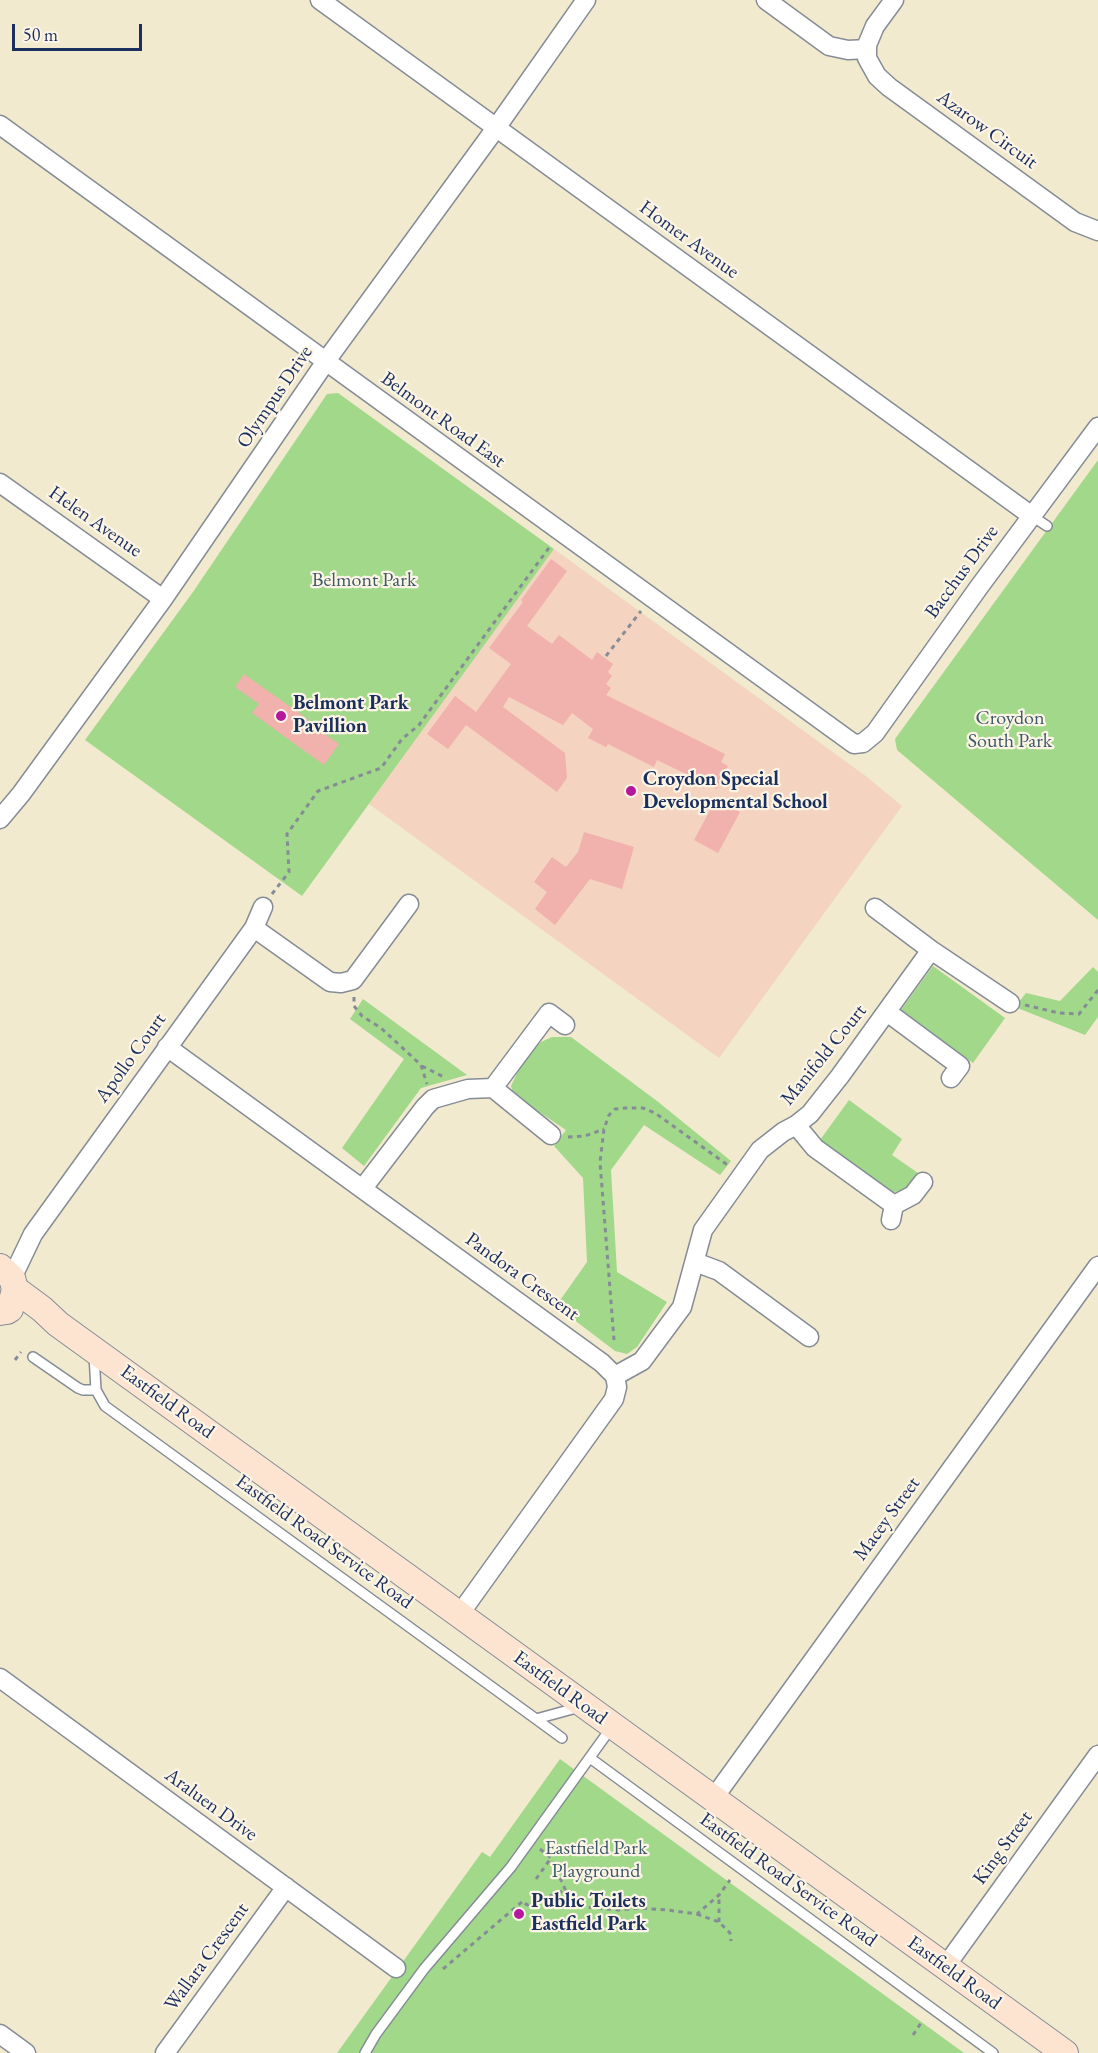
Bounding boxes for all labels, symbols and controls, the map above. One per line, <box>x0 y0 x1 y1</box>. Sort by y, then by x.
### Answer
scale bar <box>15 12 146 50</box>
text: 50 m <box>23 23 58 46</box>
street label: Azarow Circuit <box>932 85 1042 175</box>
street label: Homer Avenue <box>634 196 744 284</box>
street label: Olympus Drive <box>232 341 318 453</box>
street label: Belmont Road East <box>376 367 510 473</box>
street label: Helen Avenue <box>44 481 146 563</box>
street label: Bacchus Drive <box>920 521 1004 623</box>
park label: Belmont Park <box>312 569 416 593</box>
place label: Belmont Park Pavillion <box>293 692 409 739</box>
park label: Croydon South Park <box>968 707 1052 754</box>
marker: Belmont Park Pavillion <box>274 709 288 723</box>
place label: Croydon Special Developmental School <box>643 768 828 815</box>
marker: Croydon Special Developmental School <box>624 784 638 798</box>
street label: Manifold Court <box>776 1000 872 1110</box>
street label: Apollo Court <box>90 1009 172 1107</box>
street label: Pandora Crescent <box>460 1228 584 1326</box>
street label: Eastfield Road <box>115 1360 219 1444</box>
street label: Eastfield Road Service Road <box>231 1470 417 1614</box>
street label: Macey Street <box>849 1472 925 1566</box>
street label: Eastfield Road <box>508 1646 612 1730</box>
street label: Araluen Drive <box>160 1763 262 1847</box>
street label: King Street <box>968 1806 1038 1890</box>
street label: Eastfield Road Service Road <box>695 1808 881 1952</box>
park label: Eastfield Park Playground <box>545 1837 647 1884</box>
place label: Public Toilets Eastfield Park <box>531 1890 647 1937</box>
street label: Wallara Crescent <box>160 1898 254 2016</box>
marker: Public Toilets Eastfield Park <box>512 1907 526 1921</box>
street label: Eastfield Road <box>902 1931 1006 2015</box>

